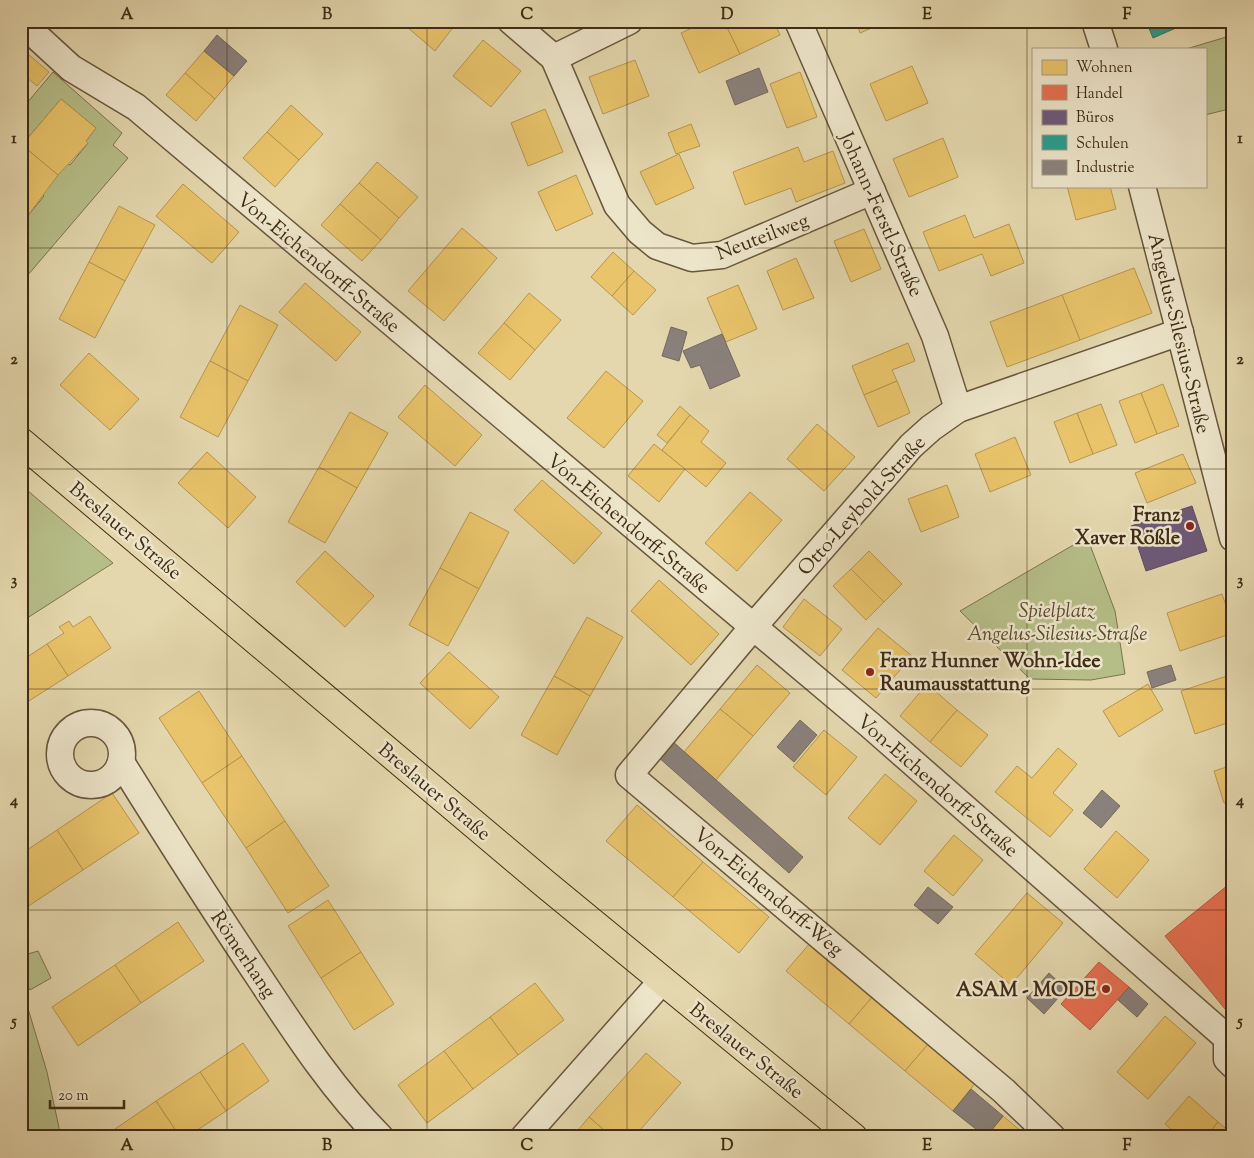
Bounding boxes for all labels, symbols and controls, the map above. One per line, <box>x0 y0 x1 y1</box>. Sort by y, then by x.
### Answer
text: A <box>121 4 134 27</box>
text: B <box>322 4 332 27</box>
text: C <box>521 4 534 27</box>
text: D <box>721 4 734 27</box>
text: E <box>922 4 932 27</box>
text: F <box>1123 4 1132 27</box>
legend <box>1032 48 1206 188</box>
text: Wohnen <box>1076 58 1133 79</box>
text: Handel <box>1076 84 1123 105</box>
text: Büros <box>1076 108 1114 129</box>
street label: Johann-Ferstl-Straße <box>830 127 929 302</box>
text: 1 <box>11 128 17 151</box>
text: 1 <box>1237 128 1243 151</box>
text: Schulen <box>1076 134 1129 155</box>
text: Industrie <box>1076 158 1134 179</box>
street label: Von-Eichendorff-Straße <box>229 187 406 341</box>
street label: Neuteilweg <box>712 207 814 269</box>
street label: Angelus-Silesius-Straße <box>1139 230 1217 437</box>
text: 2 <box>10 349 18 372</box>
text: 2 <box>1236 349 1244 372</box>
street label: Otto-Leybold-Straße <box>792 430 934 583</box>
street label: Von-Eichendorff-Straße <box>539 448 716 602</box>
street label: Breslauer Straße <box>62 476 187 588</box>
place label: Franz Xaver Rößle <box>1075 502 1180 554</box>
marker: Franz Xaver Rößle <box>1184 520 1196 532</box>
text: 3 <box>11 570 18 593</box>
text: 3 <box>1237 570 1244 593</box>
park label: Spielplatz Angelus-Silesius-Straße <box>967 598 1147 650</box>
place label: Franz Hunner Wohn-Idee Raumausstattung <box>880 648 1101 700</box>
marker: Franz Hunner Wohn-Idee Raumausstattung <box>864 666 876 678</box>
street label: Von-Eichendorff-Straße <box>849 708 1024 865</box>
street label: Breslauer Straße <box>371 737 496 849</box>
text: 4 <box>9 790 18 813</box>
text: 4 <box>1235 790 1244 813</box>
street label: Von-Eichendorff-Weg <box>686 821 849 964</box>
street label: Römerhang <box>202 906 282 1005</box>
place label: ASAM - MODE <box>956 977 1097 1006</box>
marker: ASAM - MODE <box>1100 983 1112 995</box>
street label: Breslauer Straße <box>682 997 809 1107</box>
text: 5 <box>9 1011 17 1034</box>
text: 5 <box>1235 1011 1243 1034</box>
scale bar <box>50 1078 124 1110</box>
text: 20 m <box>58 1086 89 1107</box>
text: A <box>121 1135 134 1158</box>
text: B <box>322 1135 332 1158</box>
text: C <box>521 1135 534 1158</box>
text: D <box>721 1135 734 1158</box>
text: E <box>922 1135 932 1158</box>
text: F <box>1123 1135 1132 1158</box>

